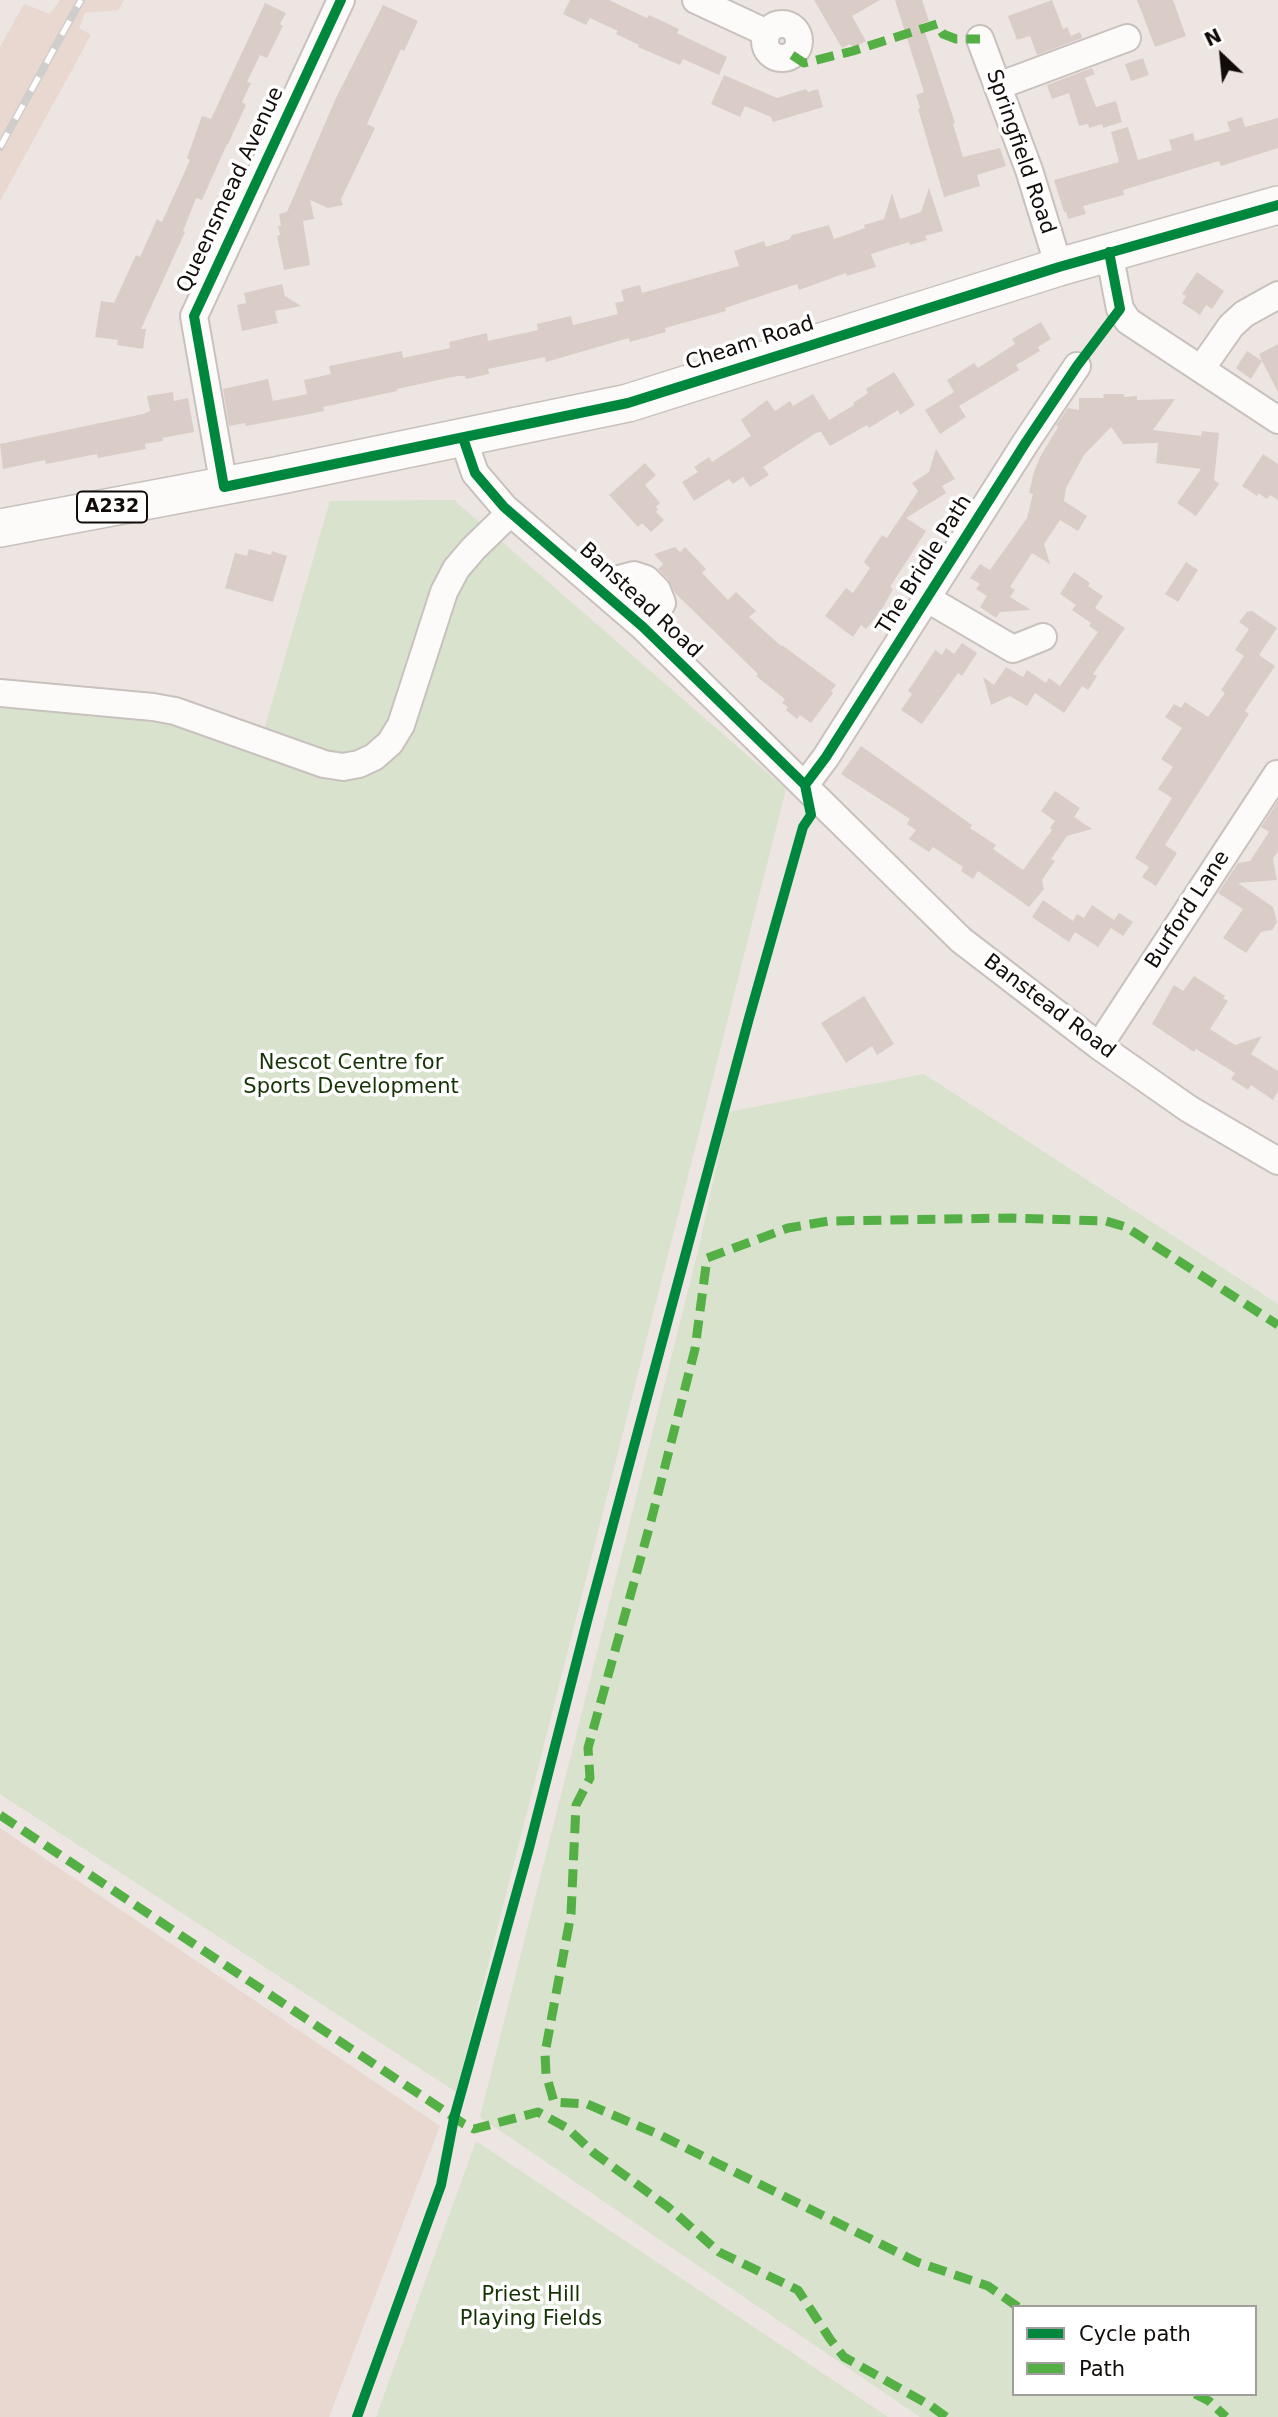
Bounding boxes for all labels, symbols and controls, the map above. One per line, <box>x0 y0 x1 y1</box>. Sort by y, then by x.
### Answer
north arrow <box>1187 21 1257 91</box>
text: N <box>1201 24 1225 50</box>
street label: Springfield Road <box>980 66 1060 238</box>
street label: Queensmead Avenue <box>172 83 290 297</box>
street label: Cheam Road <box>683 311 817 377</box>
street label: The Bridle Path <box>872 491 978 639</box>
road number: A232 <box>77 492 147 522</box>
street label: Banstead Road <box>574 538 706 664</box>
street label: Burford Lane <box>1140 846 1236 974</box>
street label: Banstead Road <box>978 949 1120 1065</box>
park label: Nescot Centre for Sports Development <box>243 1051 459 1101</box>
park label: Priest Hill Playing Fields <box>460 2283 602 2333</box>
legend <box>1012 2305 1257 2396</box>
text: Cycle path <box>1079 2322 1191 2346</box>
text: Path <box>1079 2357 1125 2381</box>

